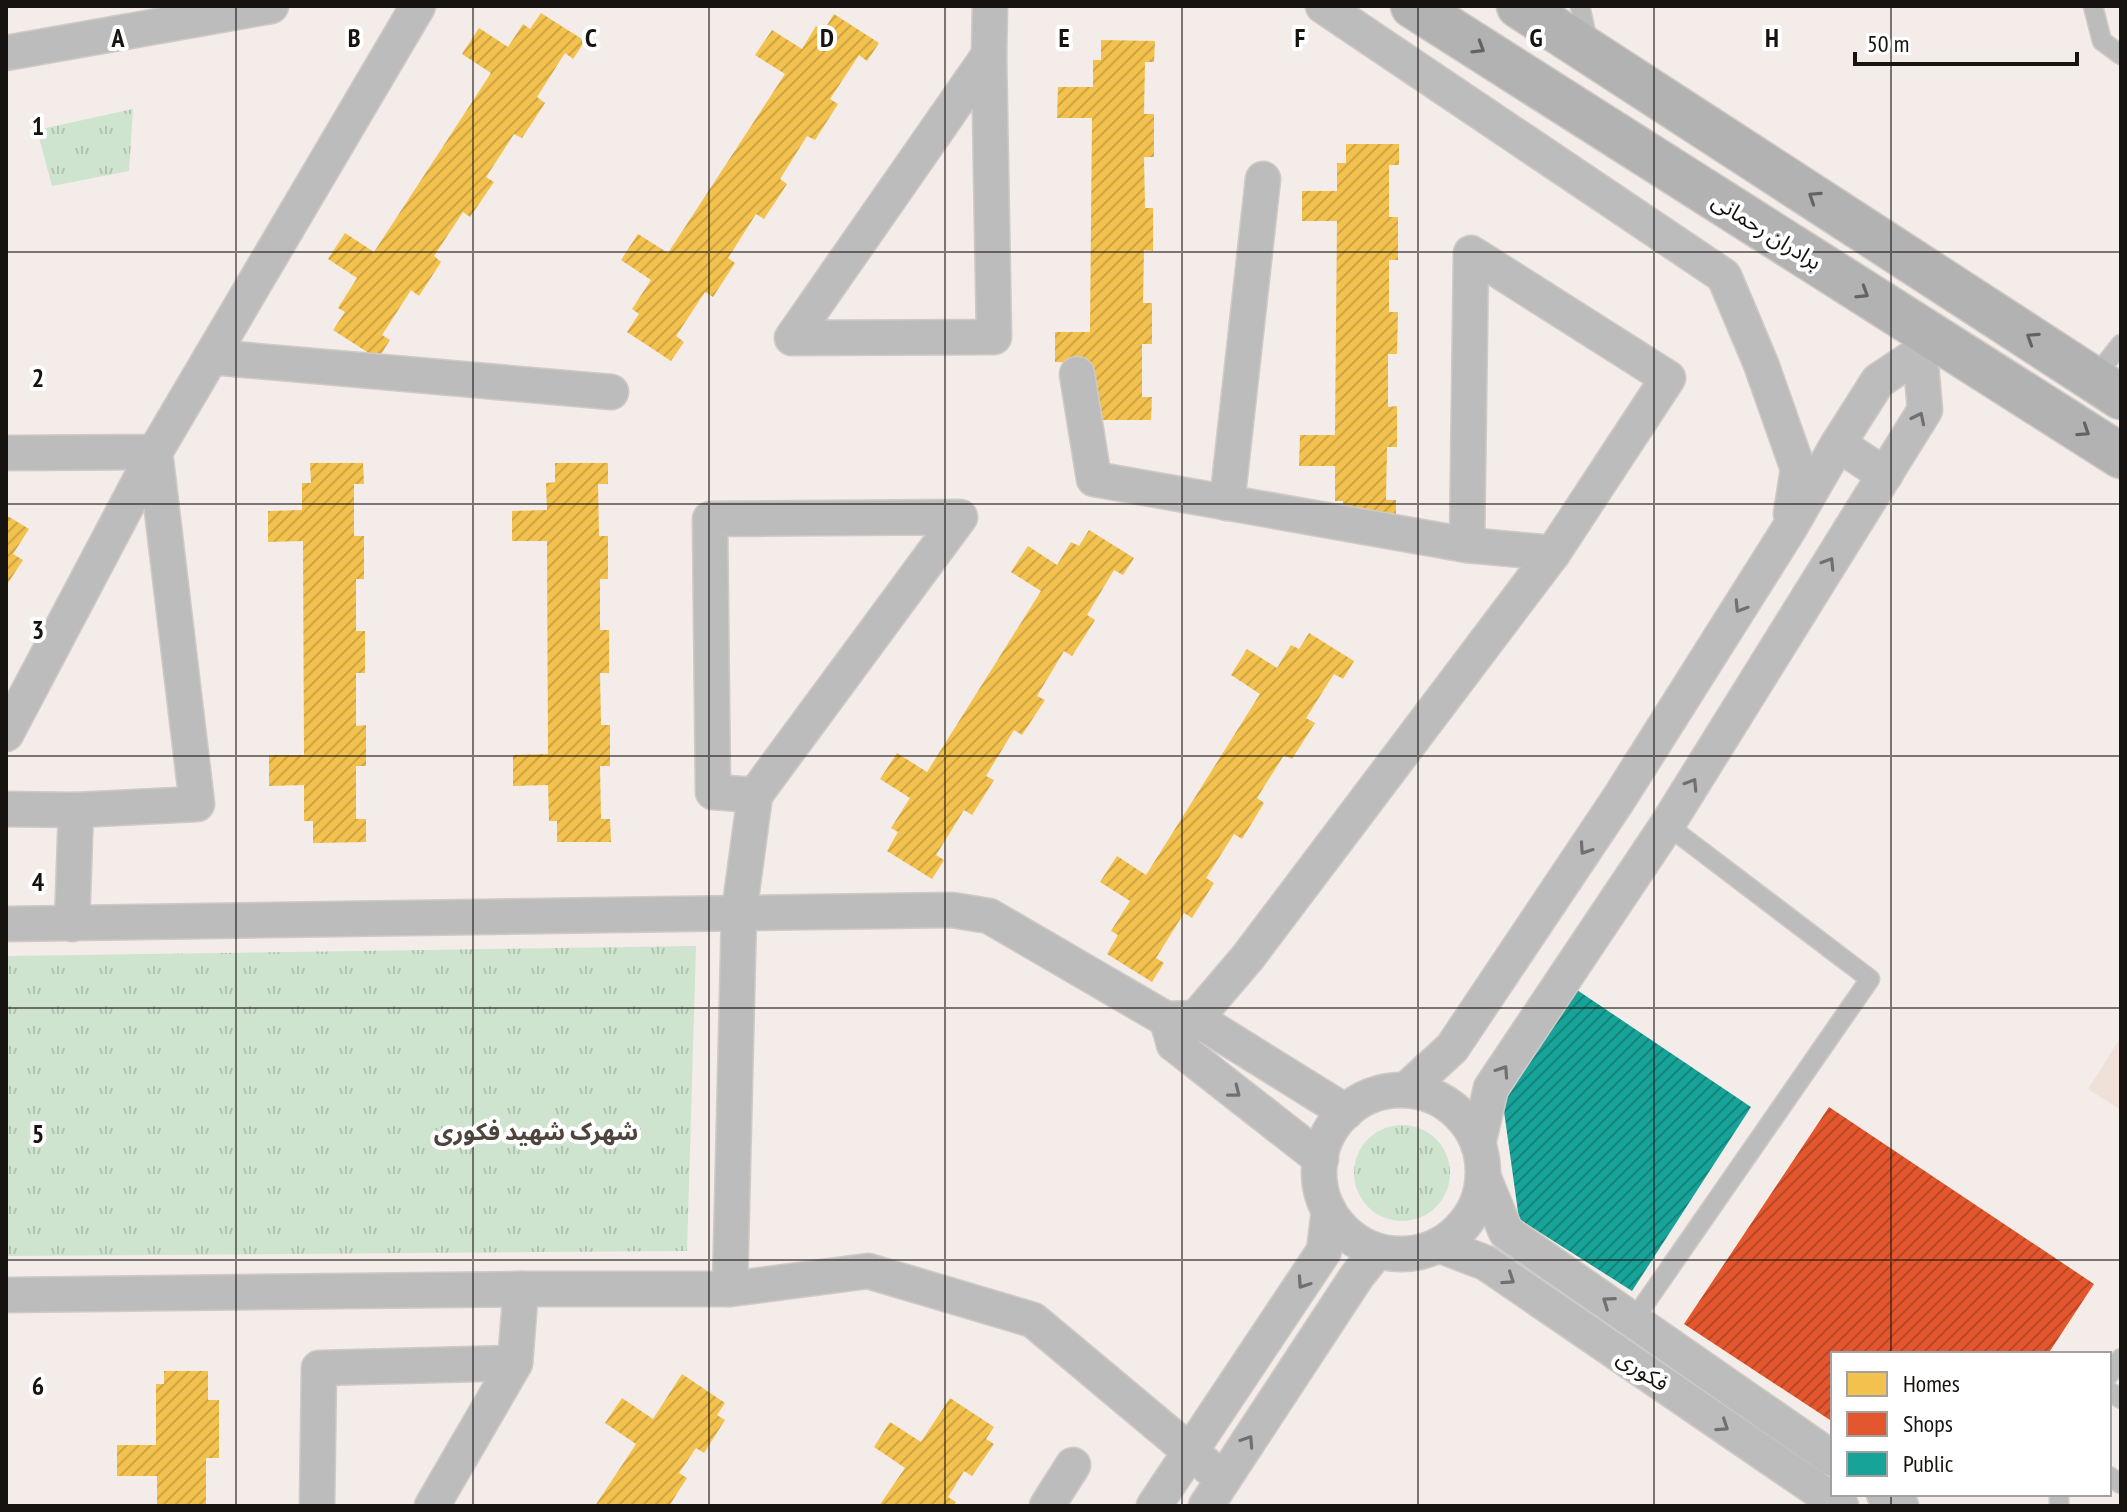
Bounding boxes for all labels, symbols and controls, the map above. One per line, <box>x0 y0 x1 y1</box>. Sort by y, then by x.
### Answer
scale bar <box>1855 16 2077 66</box>
text: A <box>110 21 125 54</box>
text: B <box>348 21 361 54</box>
text: C <box>585 21 597 54</box>
text: D <box>820 21 834 54</box>
text: E <box>1058 21 1070 54</box>
text: F <box>1295 21 1306 54</box>
text: G <box>1529 21 1543 54</box>
text: H <box>1765 21 1779 54</box>
text: 50 m <box>1867 28 1909 59</box>
one-way arrow <box>1470 38 1484 53</box>
text: 1 <box>32 109 44 142</box>
street label: برادران رحمانی <box>1707 186 1827 276</box>
one-way arrow <box>1808 192 1823 207</box>
one-way arrow <box>1855 283 1869 298</box>
one-way arrow <box>2027 333 2041 348</box>
text: 2 <box>32 361 44 394</box>
one-way arrow <box>1909 412 1925 426</box>
one-way arrow <box>2075 421 2089 436</box>
one-way arrow <box>1820 557 1835 572</box>
one-way arrow <box>1735 598 1750 613</box>
text: 3 <box>32 613 44 646</box>
one-way arrow <box>1682 778 1698 793</box>
one-way arrow <box>1580 841 1595 855</box>
text: 4 <box>32 865 45 898</box>
one-way arrow <box>1493 1065 1508 1080</box>
one-way arrow <box>1226 1082 1240 1097</box>
district label: شهرک شهید فکوری <box>434 1116 638 1147</box>
text: 5 <box>32 1117 44 1150</box>
one-way arrow <box>1500 1269 1515 1284</box>
one-way arrow <box>1298 1274 1313 1288</box>
one-way arrow <box>1602 1297 1616 1312</box>
street label: فکوری <box>1612 1343 1674 1397</box>
legend <box>1831 1352 2111 1496</box>
text: Homes <box>1903 1368 1960 1399</box>
text: 6 <box>32 1369 44 1402</box>
text: Shops <box>1903 1408 1953 1439</box>
one-way arrow <box>1715 1416 1729 1431</box>
one-way arrow <box>1239 1435 1254 1449</box>
text: Public <box>1903 1448 1954 1479</box>

